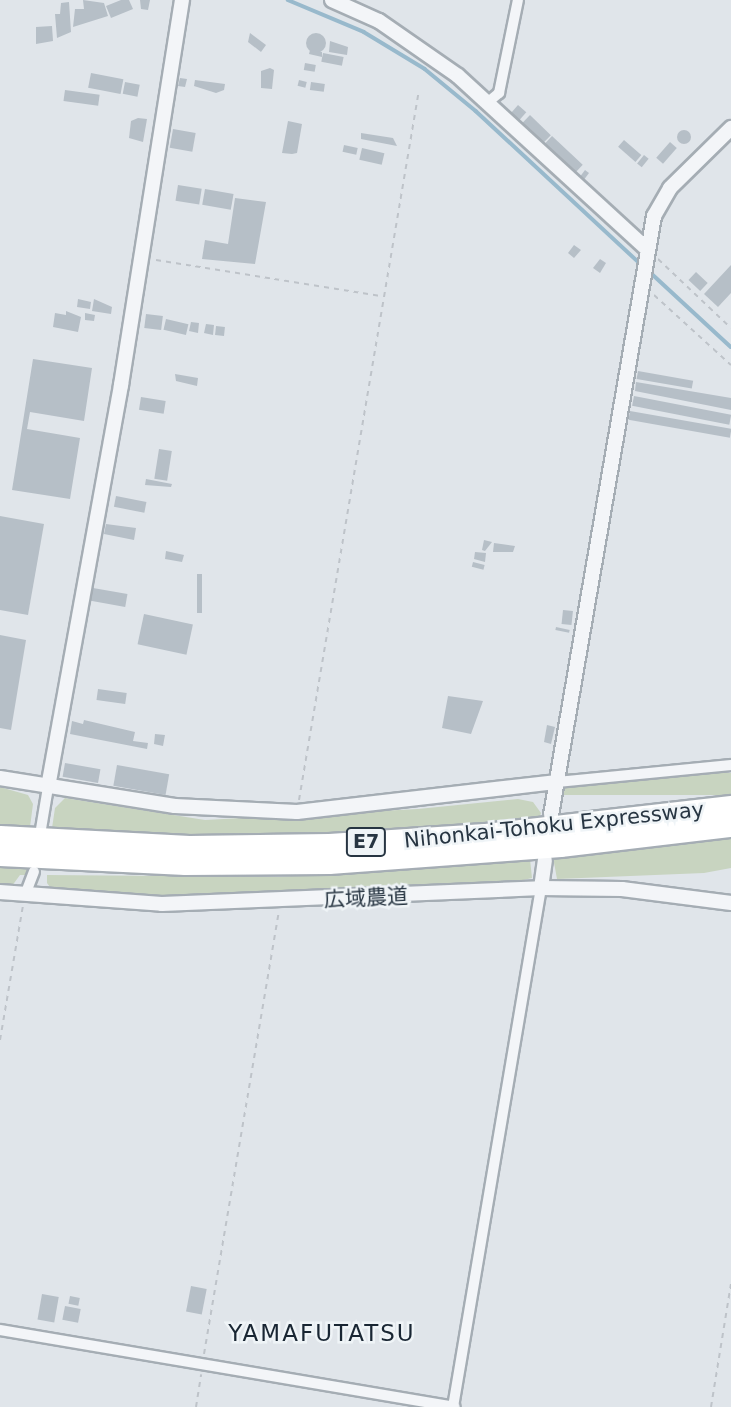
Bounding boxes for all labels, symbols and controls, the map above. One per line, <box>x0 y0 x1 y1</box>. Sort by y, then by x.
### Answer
street label: Nihonkai-Tohoku Expressway <box>403 797 705 853</box>
road number: E7 <box>345 827 387 858</box>
street label: 広域農道 <box>323 883 409 913</box>
district label: YAMAFUTATSU <box>230 1319 414 1347</box>

